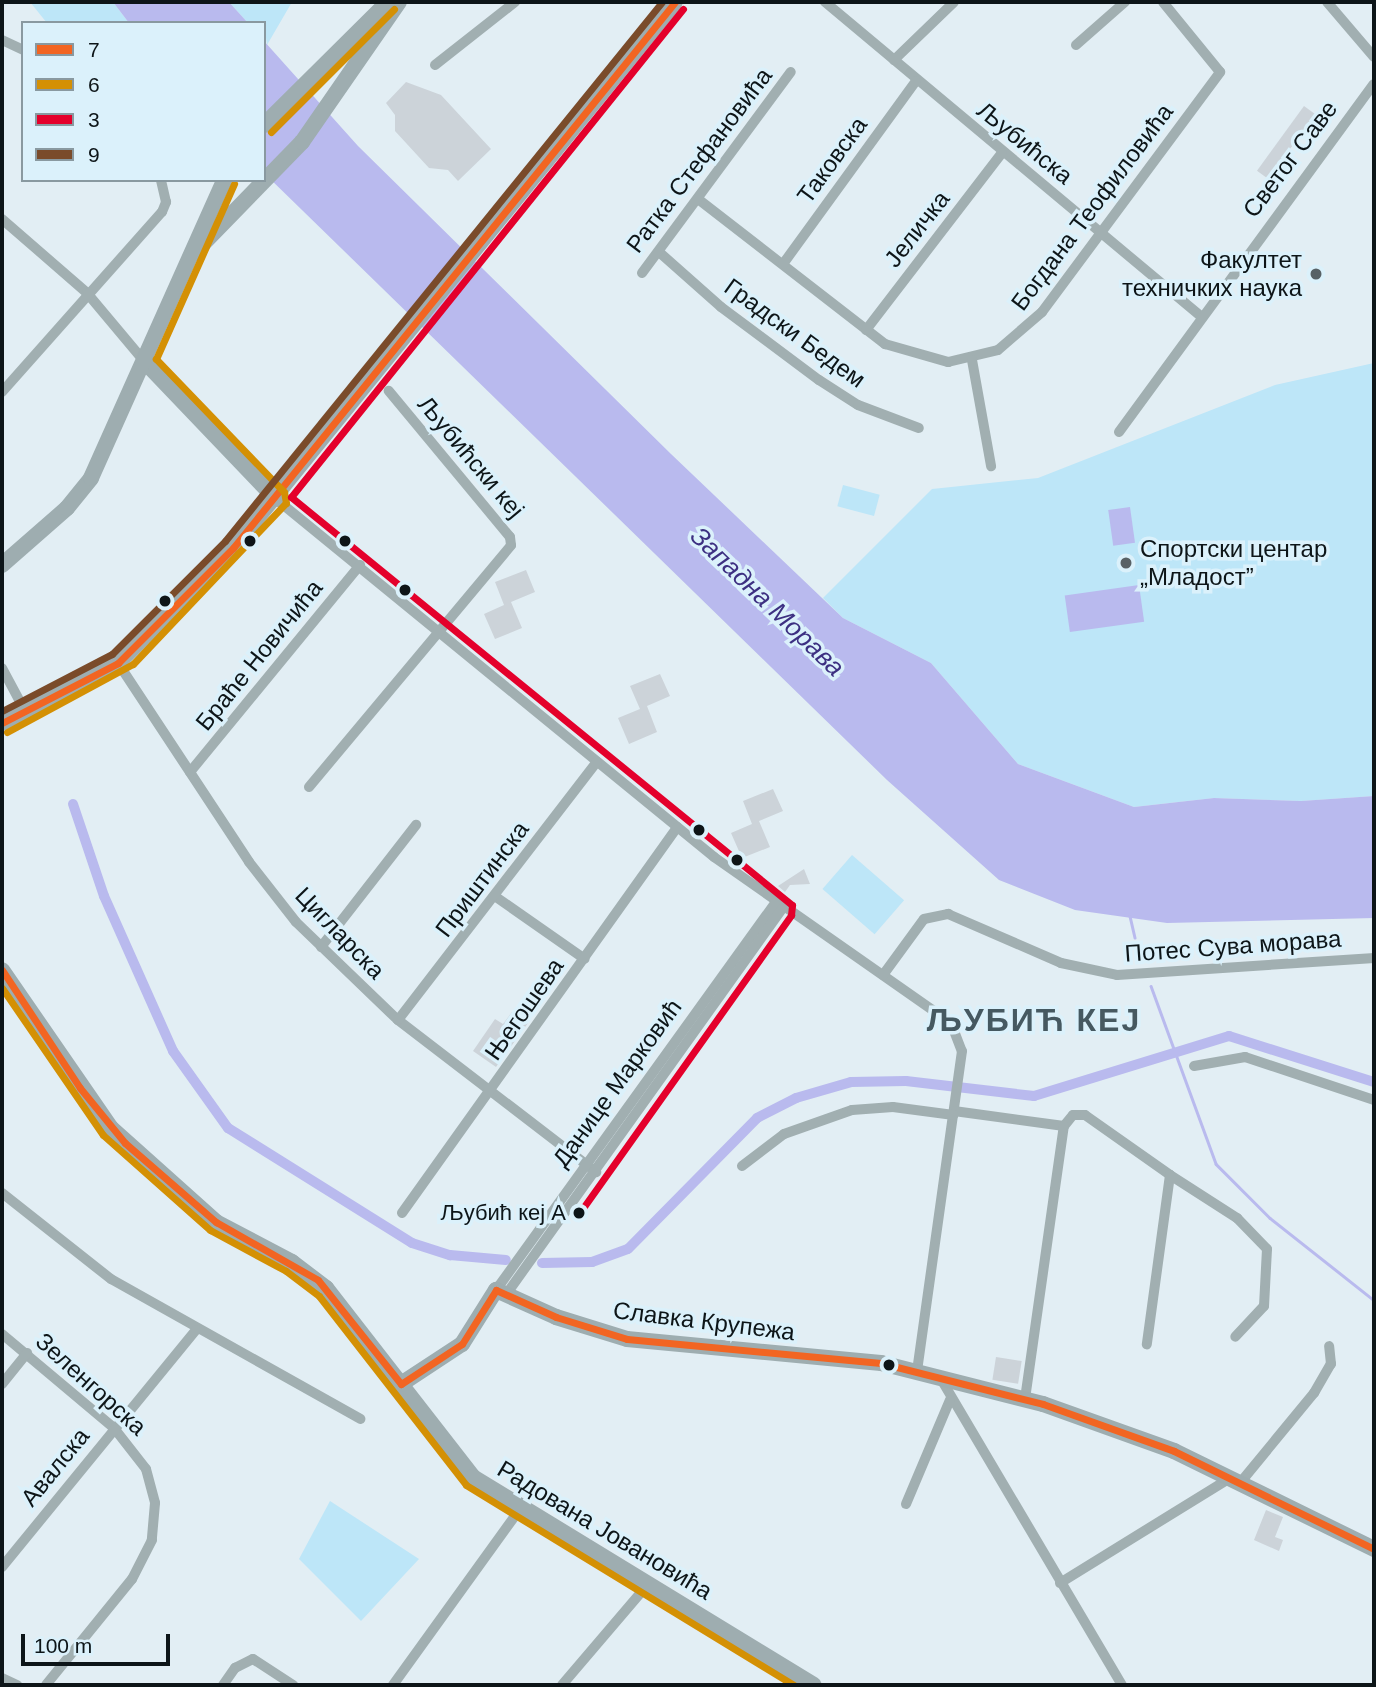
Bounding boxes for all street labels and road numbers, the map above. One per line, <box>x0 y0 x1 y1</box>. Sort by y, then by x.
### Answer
street label: Ратка Стефановића <box>620 62 778 258</box>
street label: Светог Саве <box>1237 95 1343 223</box>
street label: Љубићска <box>971 96 1079 190</box>
street label: Богдана Теофиловића <box>1005 98 1179 316</box>
street label: Таковска <box>791 111 873 209</box>
street label: Јеличка <box>878 185 956 273</box>
street label: Градски Бедем <box>719 272 871 394</box>
street label: Љубићски кеј <box>412 390 530 524</box>
street label: Браће Новичића <box>190 574 328 736</box>
street label: Приштинска <box>429 816 535 942</box>
street label: Цигларска <box>289 881 391 985</box>
street label: Потес Сува морава <box>1124 924 1342 968</box>
street label: Његошева <box>478 953 570 1065</box>
street label: Данице Марковић <box>546 993 688 1173</box>
street label: Славка Крупежа <box>611 1296 797 1346</box>
street label: Зеленгорска <box>30 1327 152 1441</box>
street label: Авалска <box>15 1422 95 1512</box>
street label: Радована Јовановића <box>492 1454 718 1606</box>

